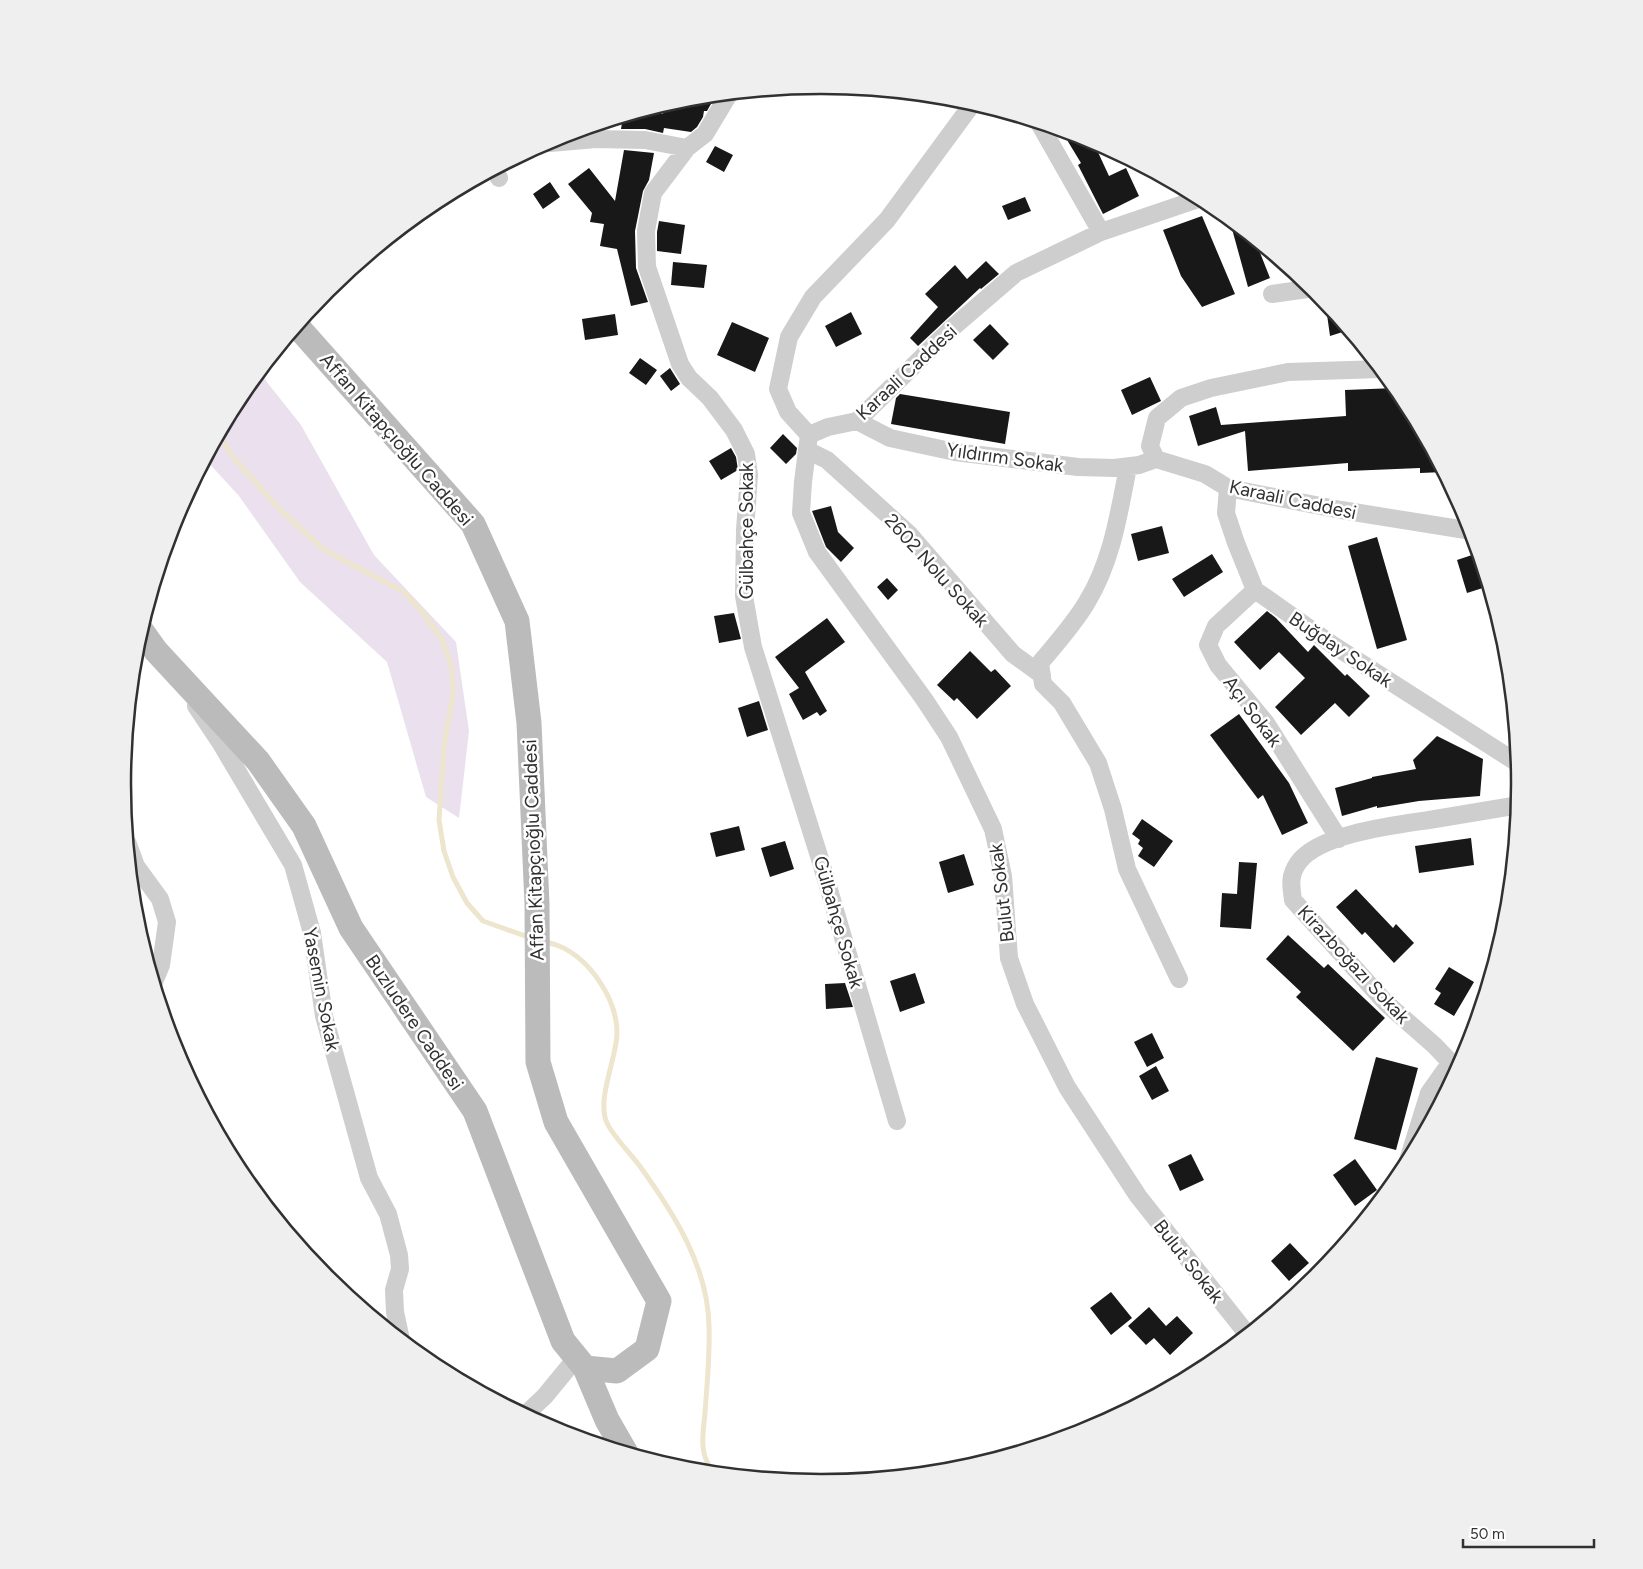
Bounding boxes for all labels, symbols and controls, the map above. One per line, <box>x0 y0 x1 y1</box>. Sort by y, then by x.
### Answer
street label: Karaali Caddesi <box>851 320 962 425</box>
street label: Affan Kitapçıoğlu Caddesi <box>315 348 478 530</box>
street label: Yıldırım Sokak <box>945 438 1066 477</box>
street label: Gülbahçe Sokak <box>735 462 758 599</box>
street label: Karaali Caddesi <box>1227 475 1359 524</box>
street label: 2602 Nolu Sokak <box>880 509 994 632</box>
street label: Buğday Sokak <box>1285 607 1397 693</box>
street label: Açı Sokak <box>1219 671 1287 752</box>
street label: Affan Kitapçıoğlu Caddesi <box>518 739 549 961</box>
street label: Bulut Sokak <box>984 841 1019 944</box>
street label: Gülbahçe Sokak <box>809 853 869 992</box>
street label: Kirazboğazı Sokak <box>1293 900 1415 1029</box>
street label: Yasemin Sokak <box>298 925 345 1054</box>
street label: Buzludere Caddesi <box>361 950 468 1094</box>
street label: Bulut Sokak <box>1149 1215 1229 1308</box>
scale bar <box>1463 1516 1594 1548</box>
text: 50 m <box>1470 1525 1505 1543</box>

